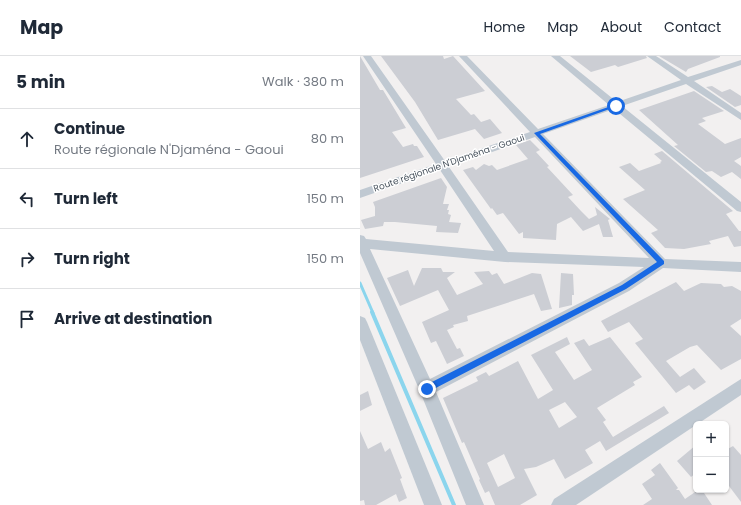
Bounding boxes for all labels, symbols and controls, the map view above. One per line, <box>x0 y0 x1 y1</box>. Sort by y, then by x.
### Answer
text: Map <box>20 14 63 41</box>
text: Home <box>483 17 525 37</box>
text: Map <box>547 17 578 37</box>
text: About <box>600 17 642 37</box>
text: Contact <box>664 17 721 37</box>
text: 5 min <box>16 70 65 94</box>
text: Walk · 380 m <box>262 72 344 91</box>
route start <box>607 97 625 115</box>
text: Continue <box>54 118 125 139</box>
icon: ahead <box>16 128 38 150</box>
text: 80 m <box>311 129 344 148</box>
street label: Route régionale N'Djaména - Gaoui <box>372 131 526 195</box>
text: Route régionale N'Djaména - Gaoui <box>54 140 284 159</box>
icon: left <box>16 188 38 210</box>
text: Turn left <box>54 188 118 209</box>
text: 150 m <box>307 189 344 208</box>
icon: right <box>16 248 38 270</box>
text: Turn right <box>54 248 130 269</box>
text: 150 m <box>307 249 344 268</box>
icon: arrive <box>16 308 38 330</box>
text: Arrive at destination <box>54 308 212 329</box>
route end <box>418 380 436 398</box>
map controls <box>693 421 729 493</box>
button: + <box>693 421 729 457</box>
button: − <box>693 457 729 493</box>

